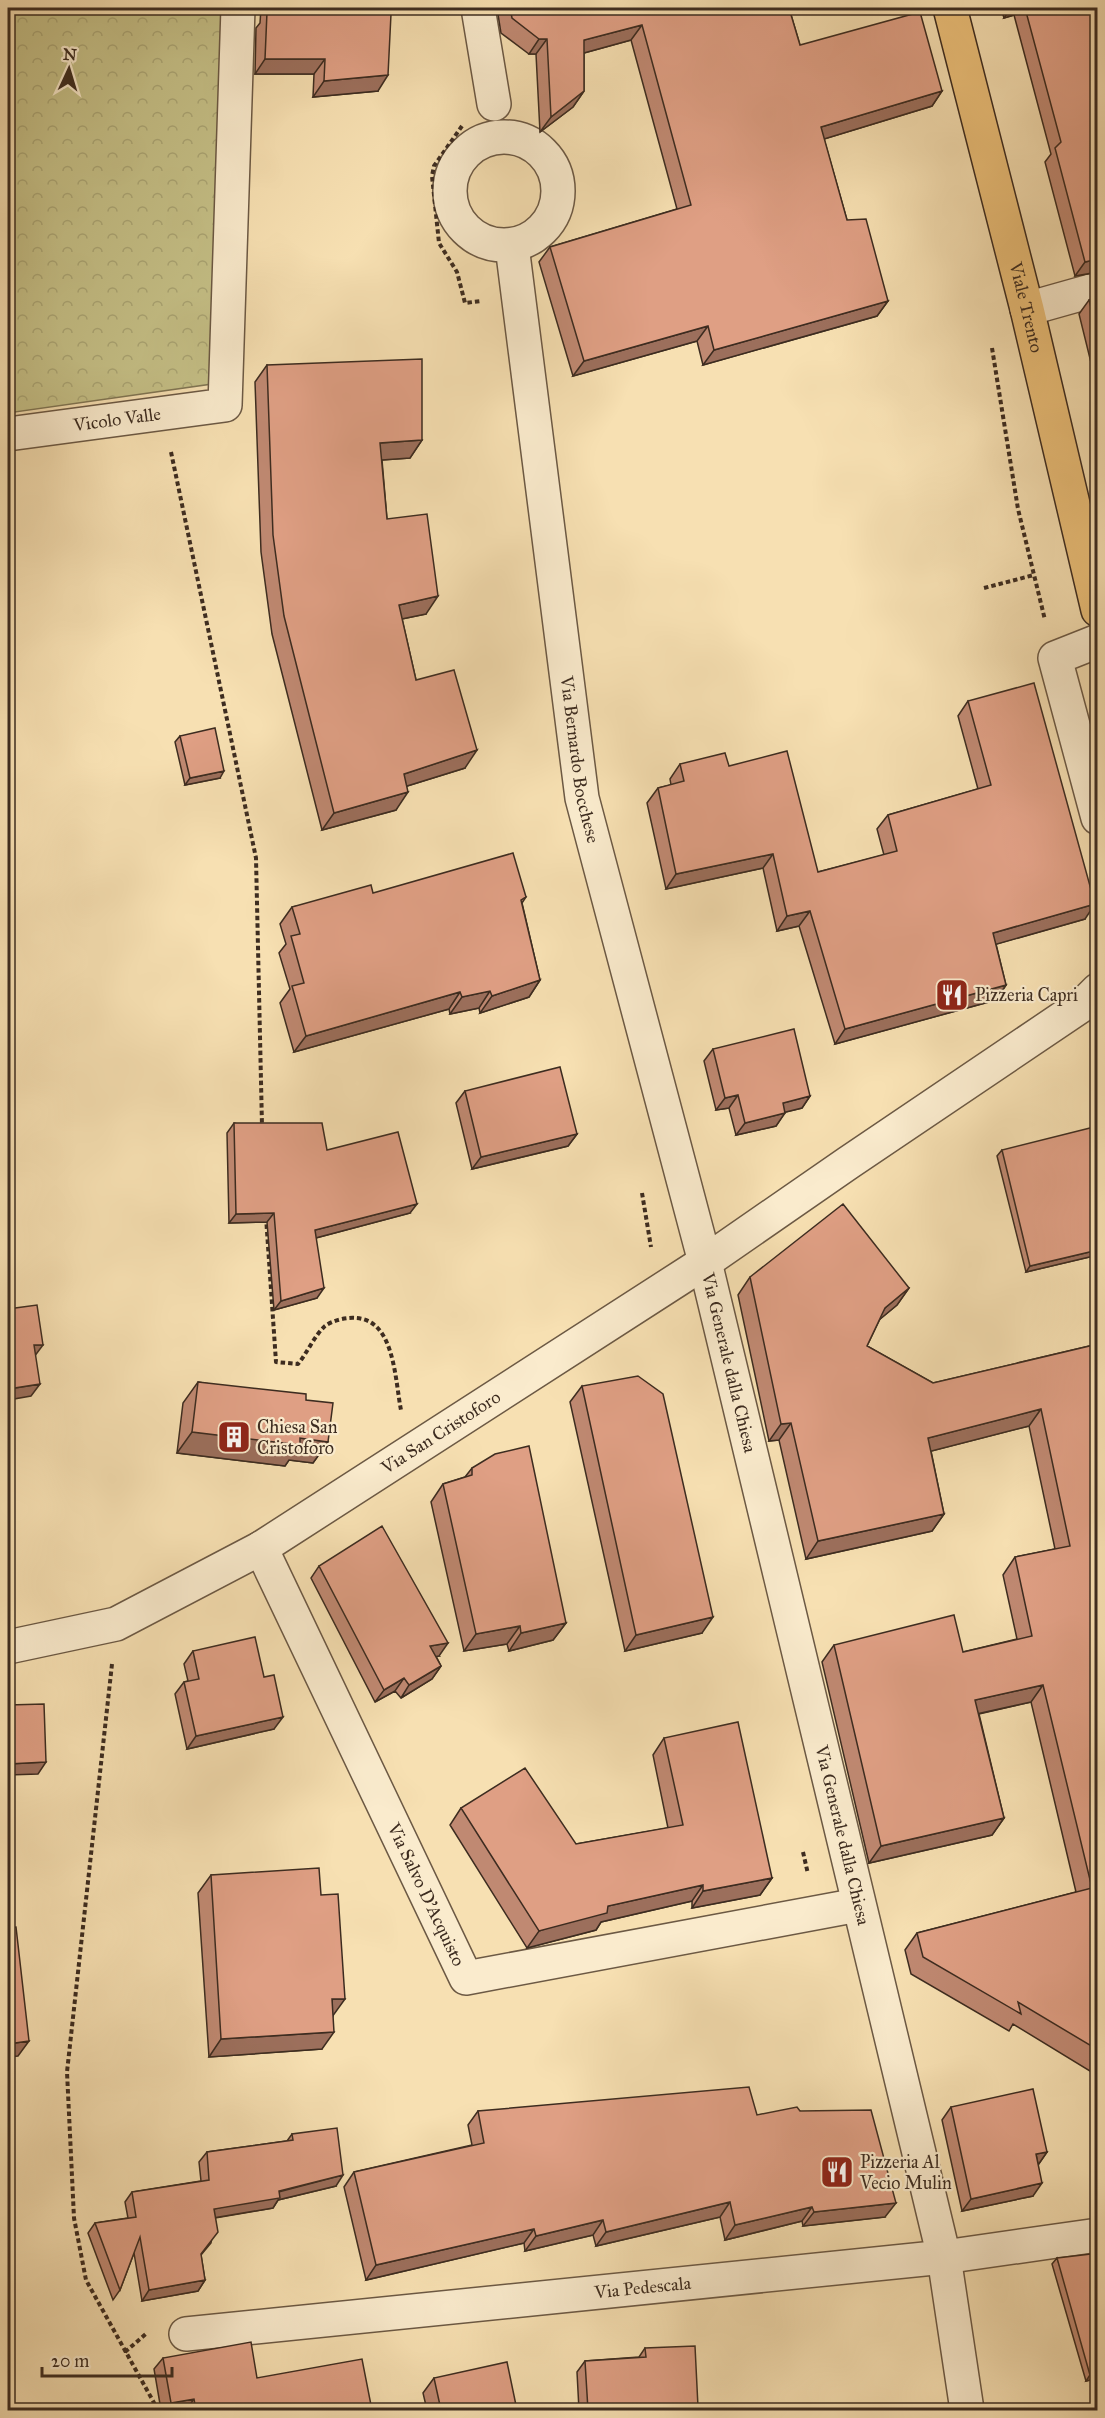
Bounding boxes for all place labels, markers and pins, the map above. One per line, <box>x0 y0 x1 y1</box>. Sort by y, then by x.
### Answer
restaurant icon: Pizzeria Capri <box>934 977 970 1013</box>
place label: Pizzeria Capri <box>975 984 1078 1006</box>
place label: Chiesa San Cristoforo <box>257 1416 338 1459</box>
building icon: Chiesa San Cristoforo <box>216 1419 252 1455</box>
place label: Pizzeria Al Vecio Mulin <box>859 2151 952 2194</box>
restaurant icon: Pizzeria Al Vecio Mulin <box>819 2154 855 2190</box>

